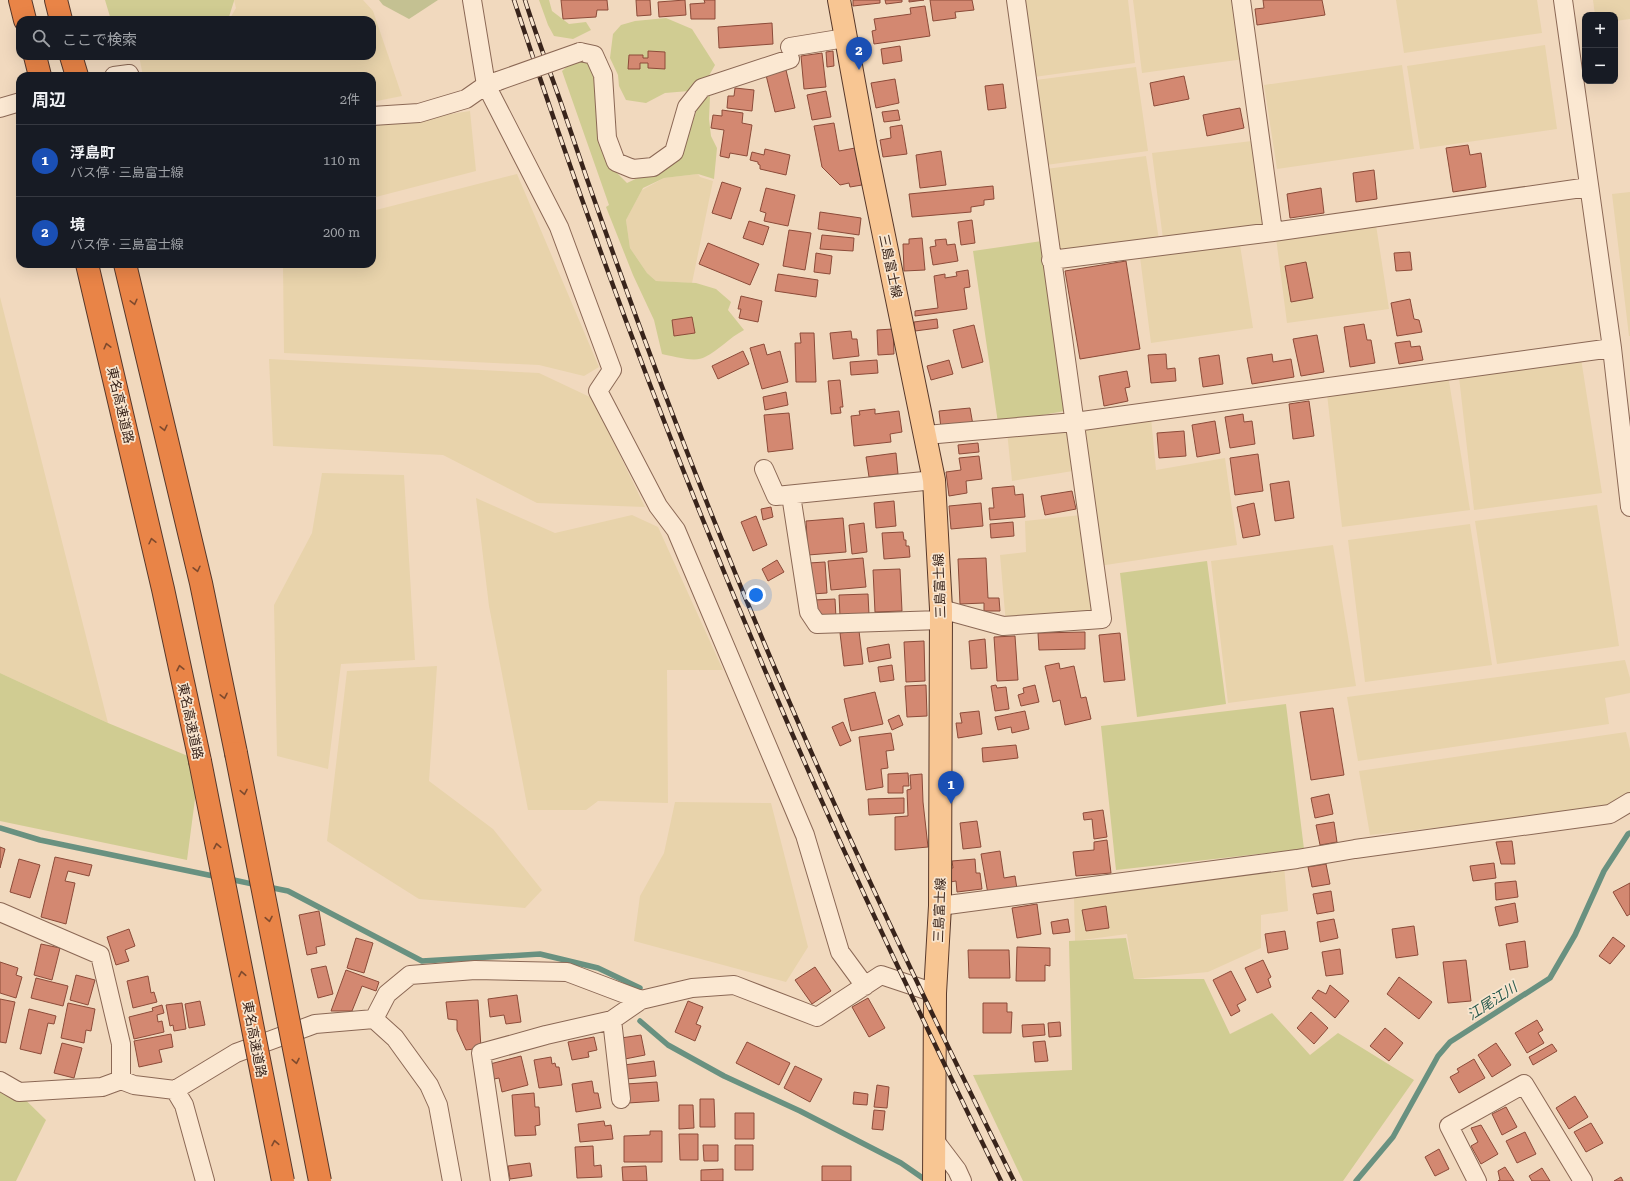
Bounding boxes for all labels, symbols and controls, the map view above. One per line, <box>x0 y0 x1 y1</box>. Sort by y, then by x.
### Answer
map controls <box>1582 12 1618 84</box>
button: + <box>1582 12 1618 48</box>
search box <box>16 16 376 60</box>
icon: search <box>30 27 52 49</box>
text: ここで検索 <box>62 31 137 49</box>
pin: 2 <box>846 37 872 70</box>
button: − <box>1582 48 1618 84</box>
text: 周辺 <box>32 90 66 110</box>
text: 2件 <box>340 92 360 107</box>
text: 浮島町 <box>70 144 115 162</box>
text: 1 <box>41 153 49 168</box>
text: 110 m <box>323 153 360 168</box>
text: バス停 · 三島富士線 <box>70 165 184 180</box>
text: 境 <box>70 216 85 234</box>
text: 2 <box>41 225 49 240</box>
text: 200 m <box>323 225 360 240</box>
street label: 三島富士線 <box>876 233 905 299</box>
text: バス停 · 三島富士線 <box>70 237 184 252</box>
one-way arrow <box>129 298 138 305</box>
one-way arrow <box>103 343 112 350</box>
street label: 東名高速道路 <box>104 365 137 445</box>
one-way arrow <box>160 425 168 431</box>
one-way arrow <box>149 538 157 544</box>
street label: 三島富士線 <box>931 553 948 619</box>
one-way arrow <box>193 565 201 572</box>
your location <box>746 585 766 605</box>
one-way arrow <box>177 665 185 671</box>
street label: 東名高速道路 <box>175 681 206 761</box>
one-way arrow <box>219 693 228 699</box>
pin: 1 <box>938 771 964 804</box>
one-way arrow <box>239 789 247 795</box>
one-way arrow <box>213 843 221 850</box>
street label: 三島富士線 <box>931 877 948 943</box>
one-way arrow <box>264 916 272 922</box>
one-way arrow <box>238 971 246 977</box>
water label: 江尾江川 <box>1464 978 1522 1023</box>
street label: 東名高速道路 <box>240 999 269 1079</box>
one-way arrow <box>292 1057 300 1064</box>
one-way arrow <box>271 1140 280 1146</box>

